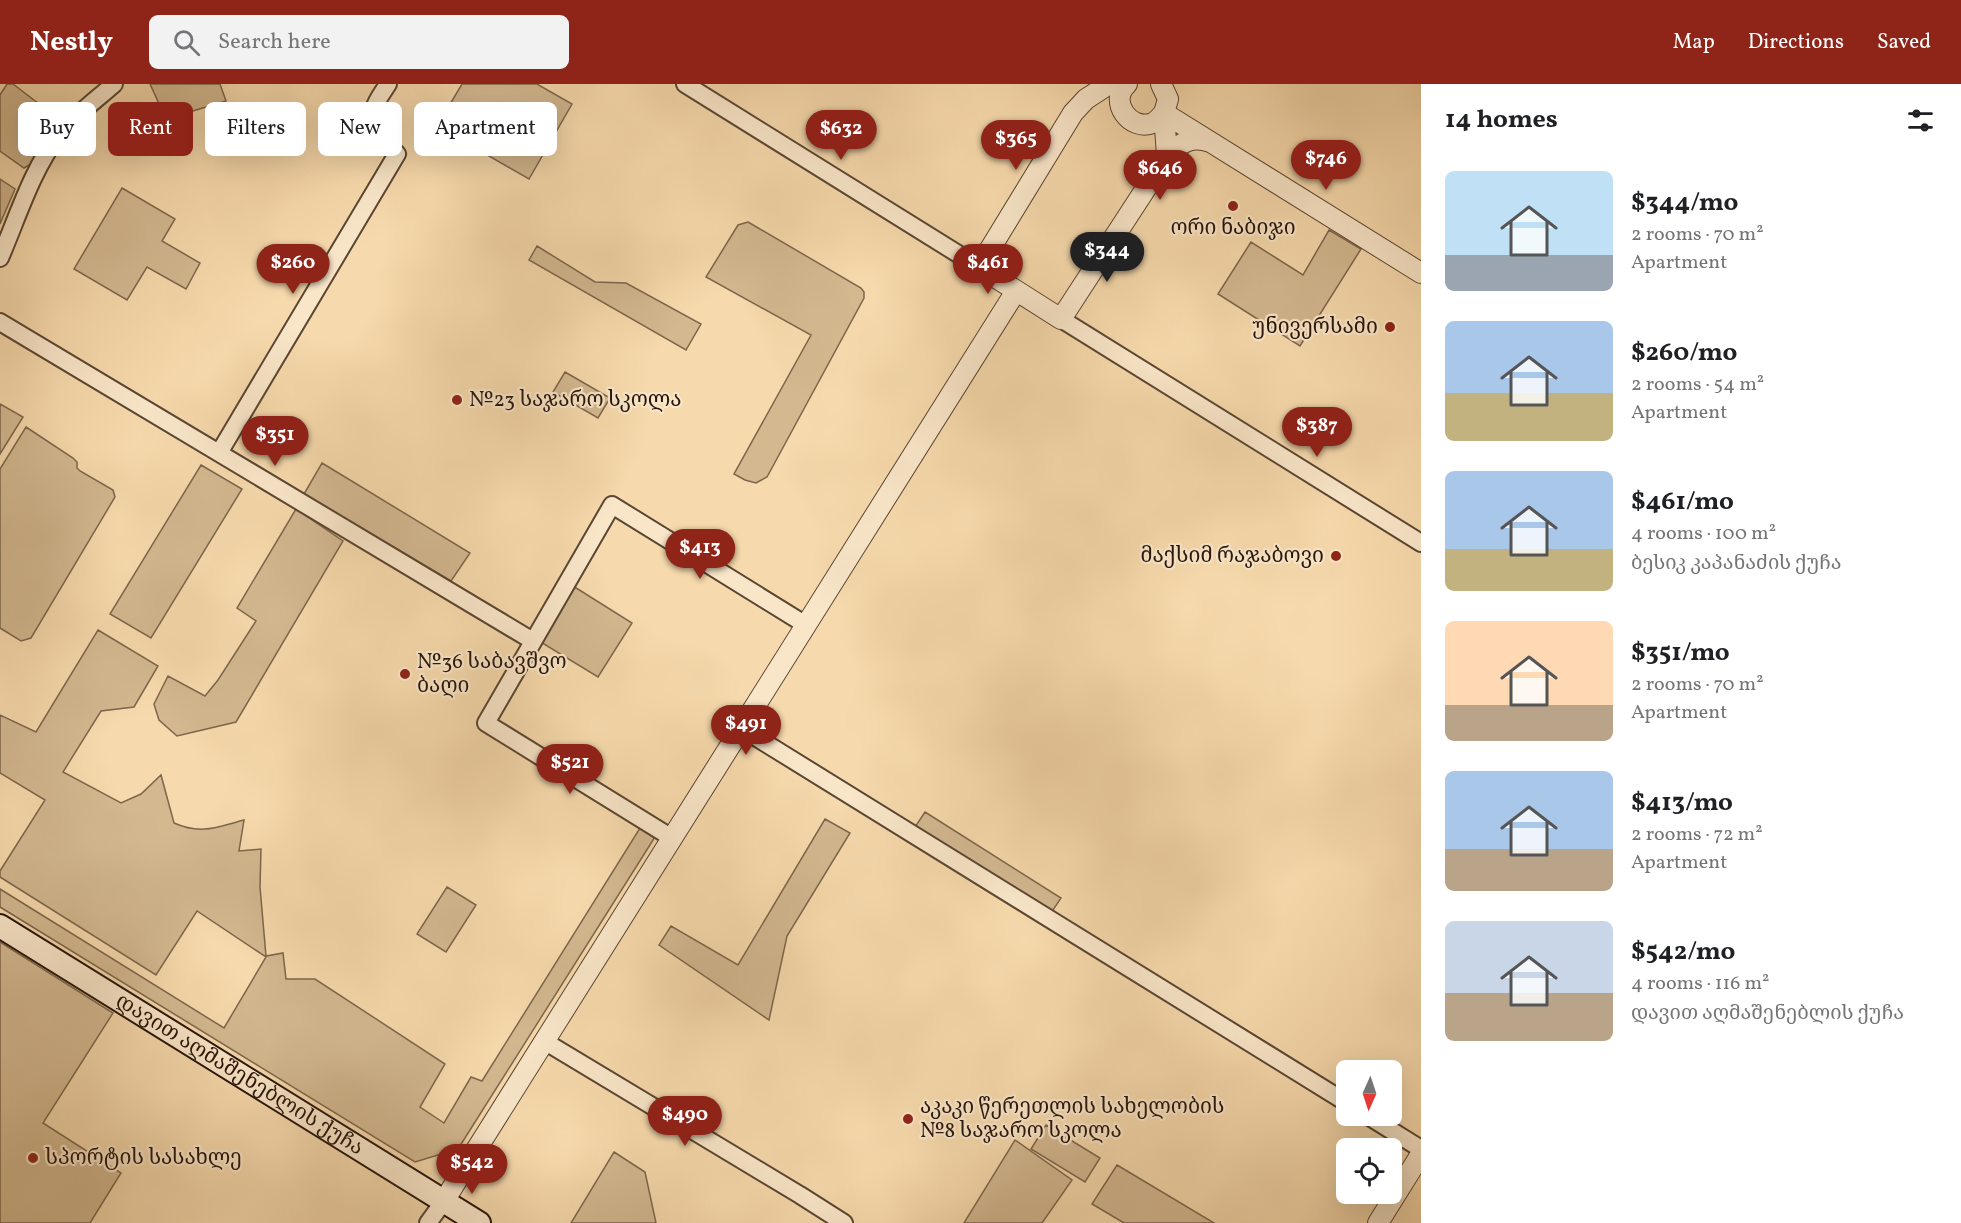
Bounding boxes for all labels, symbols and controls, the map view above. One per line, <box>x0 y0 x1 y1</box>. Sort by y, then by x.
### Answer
search box <box>149 15 569 69</box>
text: Nestly <box>30 23 113 62</box>
icon: search <box>170 26 203 59</box>
text: Search here <box>218 27 331 58</box>
text: Map <box>1673 28 1715 57</box>
text: Directions <box>1748 28 1844 57</box>
text: Saved <box>1877 28 1931 57</box>
chip: Buy <box>18 102 96 156</box>
chip: Rent <box>108 102 193 156</box>
chip: Filters <box>205 102 306 156</box>
chip: New <box>318 102 402 156</box>
chip: Apartment <box>414 102 557 156</box>
text: 14 homes <box>1445 102 1558 138</box>
icon: filters <box>1904 104 1937 137</box>
pin: $632 <box>805 110 877 161</box>
text: $632 <box>820 115 862 143</box>
pin: $365 <box>980 120 1052 171</box>
text: $365 <box>995 125 1037 153</box>
pin: $746 <box>1290 140 1362 191</box>
text: $746 <box>1305 145 1347 173</box>
pin: $646 <box>1124 150 1196 201</box>
text: $646 <box>1138 155 1182 183</box>
text: $344/mo <box>1631 185 1738 221</box>
icon: home <box>1493 195 1565 267</box>
marker: ორი ნაბიჯი <box>1226 199 1240 213</box>
place label: ორი ნაბიჯი <box>1170 214 1296 243</box>
text: 2 rooms · 70 m² <box>1631 221 1764 249</box>
pin: $344 <box>1071 232 1143 283</box>
text: $344 <box>1084 237 1130 265</box>
pin: $260 <box>257 244 329 295</box>
pin: $461 <box>952 244 1024 295</box>
text: $260 <box>271 249 315 277</box>
text: $461 <box>967 249 1009 277</box>
text: Apartment <box>1631 249 1727 277</box>
place label: უნივერსამი <box>1252 313 1378 342</box>
marker: უნივერსამი <box>1383 320 1397 334</box>
text: $260/mo <box>1631 335 1737 371</box>
icon: home <box>1493 345 1565 417</box>
text: 2 rooms · 54 m² <box>1631 371 1764 399</box>
place label: №23 საჯარო სკოლა <box>469 386 682 415</box>
marker: №23 საჯარო სკოლა <box>450 393 464 407</box>
text: Apartment <box>1631 399 1727 427</box>
pin: $387 <box>1281 407 1353 458</box>
text: $387 <box>1296 412 1338 440</box>
pin: $351 <box>239 416 311 467</box>
text: $351 <box>255 421 295 449</box>
text: $461/mo <box>1631 484 1734 520</box>
icon: home <box>1493 495 1565 567</box>
text: 4 rooms · 100 m² <box>1631 520 1776 548</box>
pin: $413 <box>664 529 736 580</box>
text: $413 <box>679 534 721 562</box>
place label: მაქსიმ რაჯაბოვი <box>1141 542 1324 571</box>
marker: მაქსიმ რაჯაბოვი <box>1329 549 1343 563</box>
text: ბესიკ კაპანაძის ქუჩა <box>1631 550 1842 578</box>
text: $351/mo <box>1631 635 1730 671</box>
icon: home <box>1493 645 1565 717</box>
place label: №36 საბავშვო ბაღი <box>417 648 567 701</box>
marker: №36 საბავშვო ბაღი <box>398 667 412 681</box>
text: 2 rooms · 70 m² <box>1631 671 1764 699</box>
text: Apartment <box>1631 699 1727 727</box>
pin: $491 <box>710 705 782 756</box>
text: $491 <box>725 710 767 738</box>
pin: $521 <box>534 744 606 795</box>
text: $521 <box>550 749 590 777</box>
text: $413/mo <box>1631 785 1733 821</box>
icon: home <box>1493 795 1565 867</box>
text: 2 rooms · 72 m² <box>1631 821 1763 849</box>
text: Apartment <box>1631 849 1727 877</box>
text: $542/mo <box>1631 934 1735 970</box>
icon: home <box>1493 945 1565 1017</box>
text: 4 rooms · 116 m² <box>1631 970 1770 998</box>
street label: დავით აღმაშენებლის ქუჩა <box>110 987 369 1163</box>
text: დავით აღმაშენებლის ქუჩა <box>1631 1000 1904 1028</box>
north arrow <box>1336 1060 1402 1126</box>
map controls <box>1336 1060 1402 1204</box>
place label: აკაკი წერეთლის სახელობის №8 საჯარო სკოლა <box>920 1093 1224 1146</box>
pin: $490 <box>649 1096 721 1147</box>
text: $490 <box>662 1101 708 1129</box>
marker: აკაკი წერეთლის სახელობის №8 საჯარო სკოლა <box>901 1112 915 1126</box>
button: locate <box>1336 1138 1402 1204</box>
place label: სპორტის სასახლე <box>45 1144 242 1173</box>
pin: $542 <box>436 1144 508 1195</box>
text: $542 <box>450 1149 494 1177</box>
marker: სპორტის სასახლე <box>26 1151 40 1165</box>

